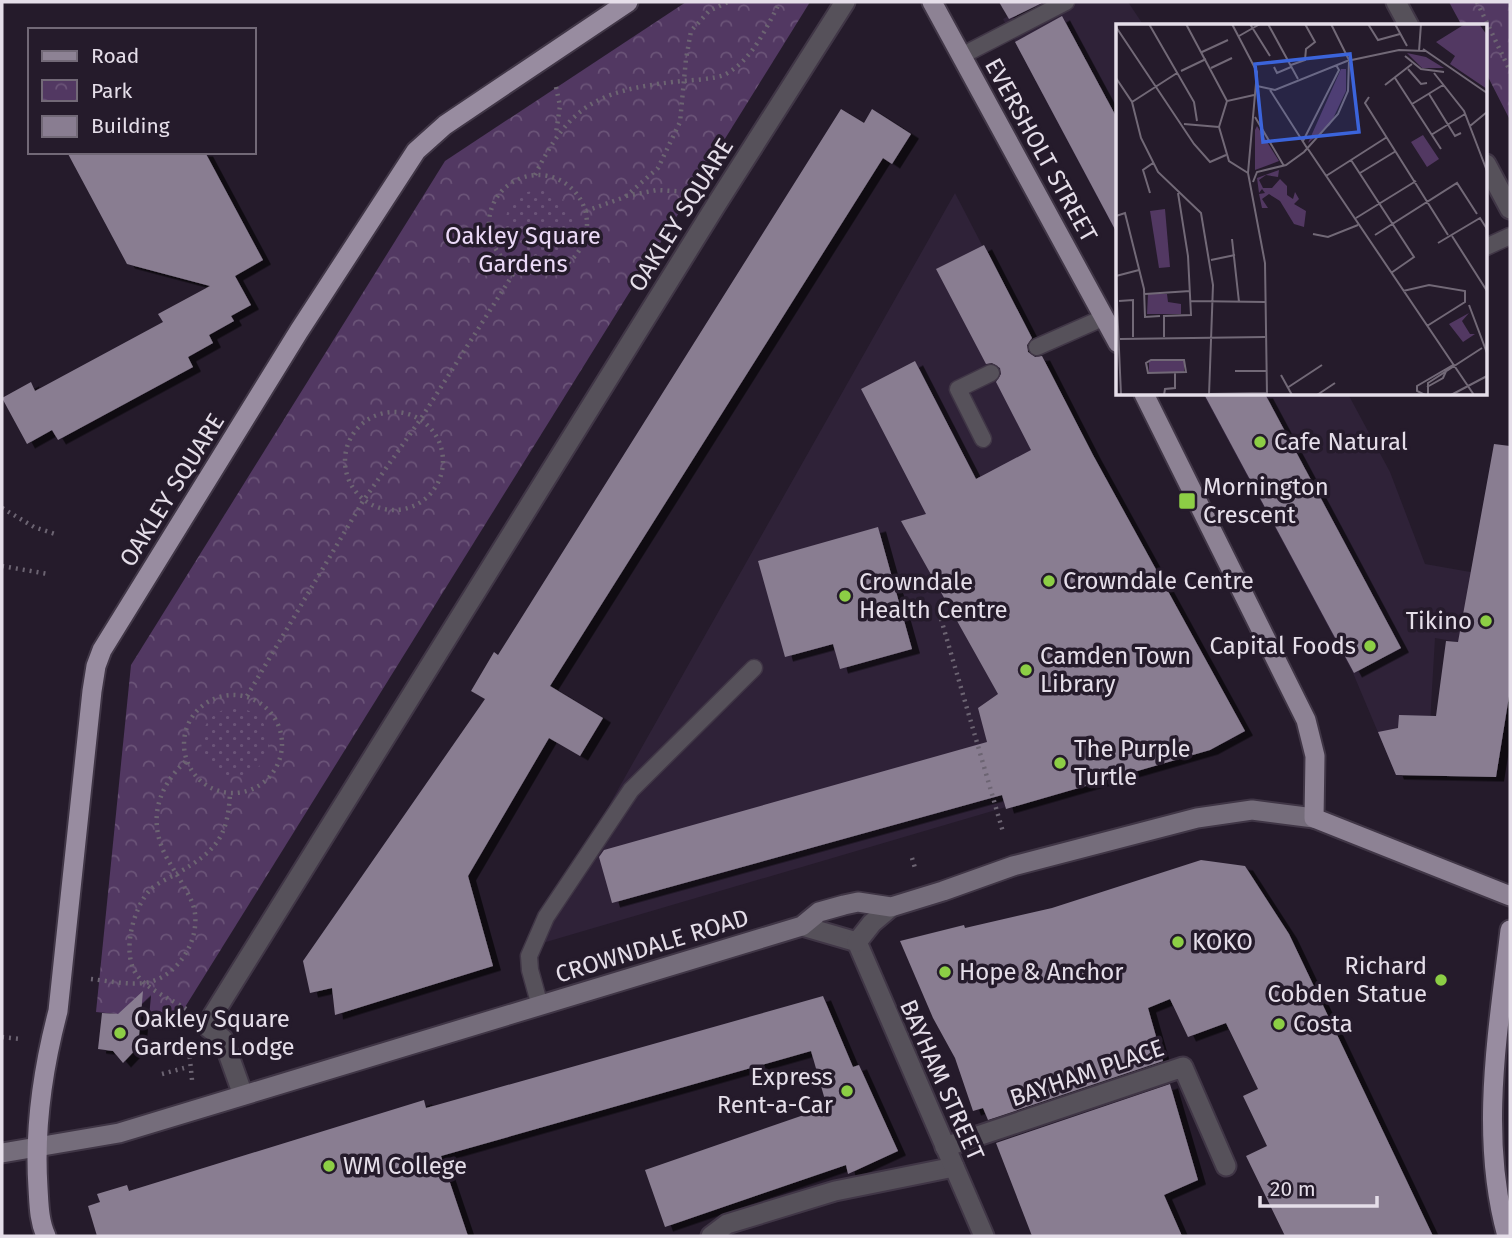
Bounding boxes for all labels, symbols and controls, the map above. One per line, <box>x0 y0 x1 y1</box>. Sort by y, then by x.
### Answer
inset map <box>1116 24 1488 396</box>
legend <box>28 28 256 154</box>
text: Road <box>91 43 139 69</box>
street label: EVERSHOLT STREET <box>979 53 1103 247</box>
text: Park <box>91 78 133 104</box>
text: Building <box>91 113 170 139</box>
street label: OAKLEY SQUARE <box>623 133 739 297</box>
park label: Oakley Square Gardens <box>445 222 601 278</box>
street label: OAKLEY SQUARE <box>114 408 230 572</box>
place label: Cafe Natural <box>1274 428 1408 456</box>
marker: Cafe Natural <box>1252 434 1268 450</box>
place label: Mornington Crescent <box>1203 473 1329 529</box>
marker: Mornington Crescent <box>1177 491 1197 511</box>
place label: Crowndale Centre <box>1063 567 1254 595</box>
place label: Crowndale Health Centre <box>859 568 1008 624</box>
marker: Crowndale Centre <box>1041 573 1057 589</box>
marker: Crowndale Health Centre <box>837 588 853 604</box>
place label: Tikino <box>1406 607 1472 635</box>
marker: Tikino <box>1478 613 1494 629</box>
place label: Capital Foods <box>1209 632 1356 660</box>
marker: Capital Foods <box>1362 638 1378 654</box>
place label: Camden Town Library <box>1040 642 1191 698</box>
marker: Camden Town Library <box>1018 662 1034 678</box>
place label: The Purple Turtle <box>1074 735 1191 791</box>
marker: The Purple Turtle <box>1052 755 1068 771</box>
street label: CROWNDALE ROAD <box>552 903 752 989</box>
place label: KOKO <box>1192 928 1253 956</box>
marker: KOKO <box>1170 934 1186 950</box>
place label: Richard Cobden Statue <box>1268 952 1427 1008</box>
place label: Hope & Anchor <box>959 958 1124 986</box>
marker: Hope & Anchor <box>937 964 953 980</box>
marker: Richard Cobden Statue <box>1433 972 1449 988</box>
street label: BAYHAM STREET <box>894 995 990 1165</box>
place label: Oakley Square Gardens Lodge <box>134 1005 295 1061</box>
place label: Costa <box>1293 1010 1353 1038</box>
marker: Costa <box>1271 1016 1287 1032</box>
marker: Oakley Square Gardens Lodge <box>112 1025 128 1041</box>
street label: BAYHAM PLACE <box>1006 1034 1168 1112</box>
place label: Express Rent-a-Car <box>717 1063 834 1119</box>
marker: Express Rent-a-Car <box>839 1083 855 1099</box>
place label: WM College <box>343 1152 467 1180</box>
marker: WM College <box>321 1158 337 1174</box>
scale bar <box>1260 1164 1377 1208</box>
text: 20 m <box>1270 1176 1316 1202</box>

